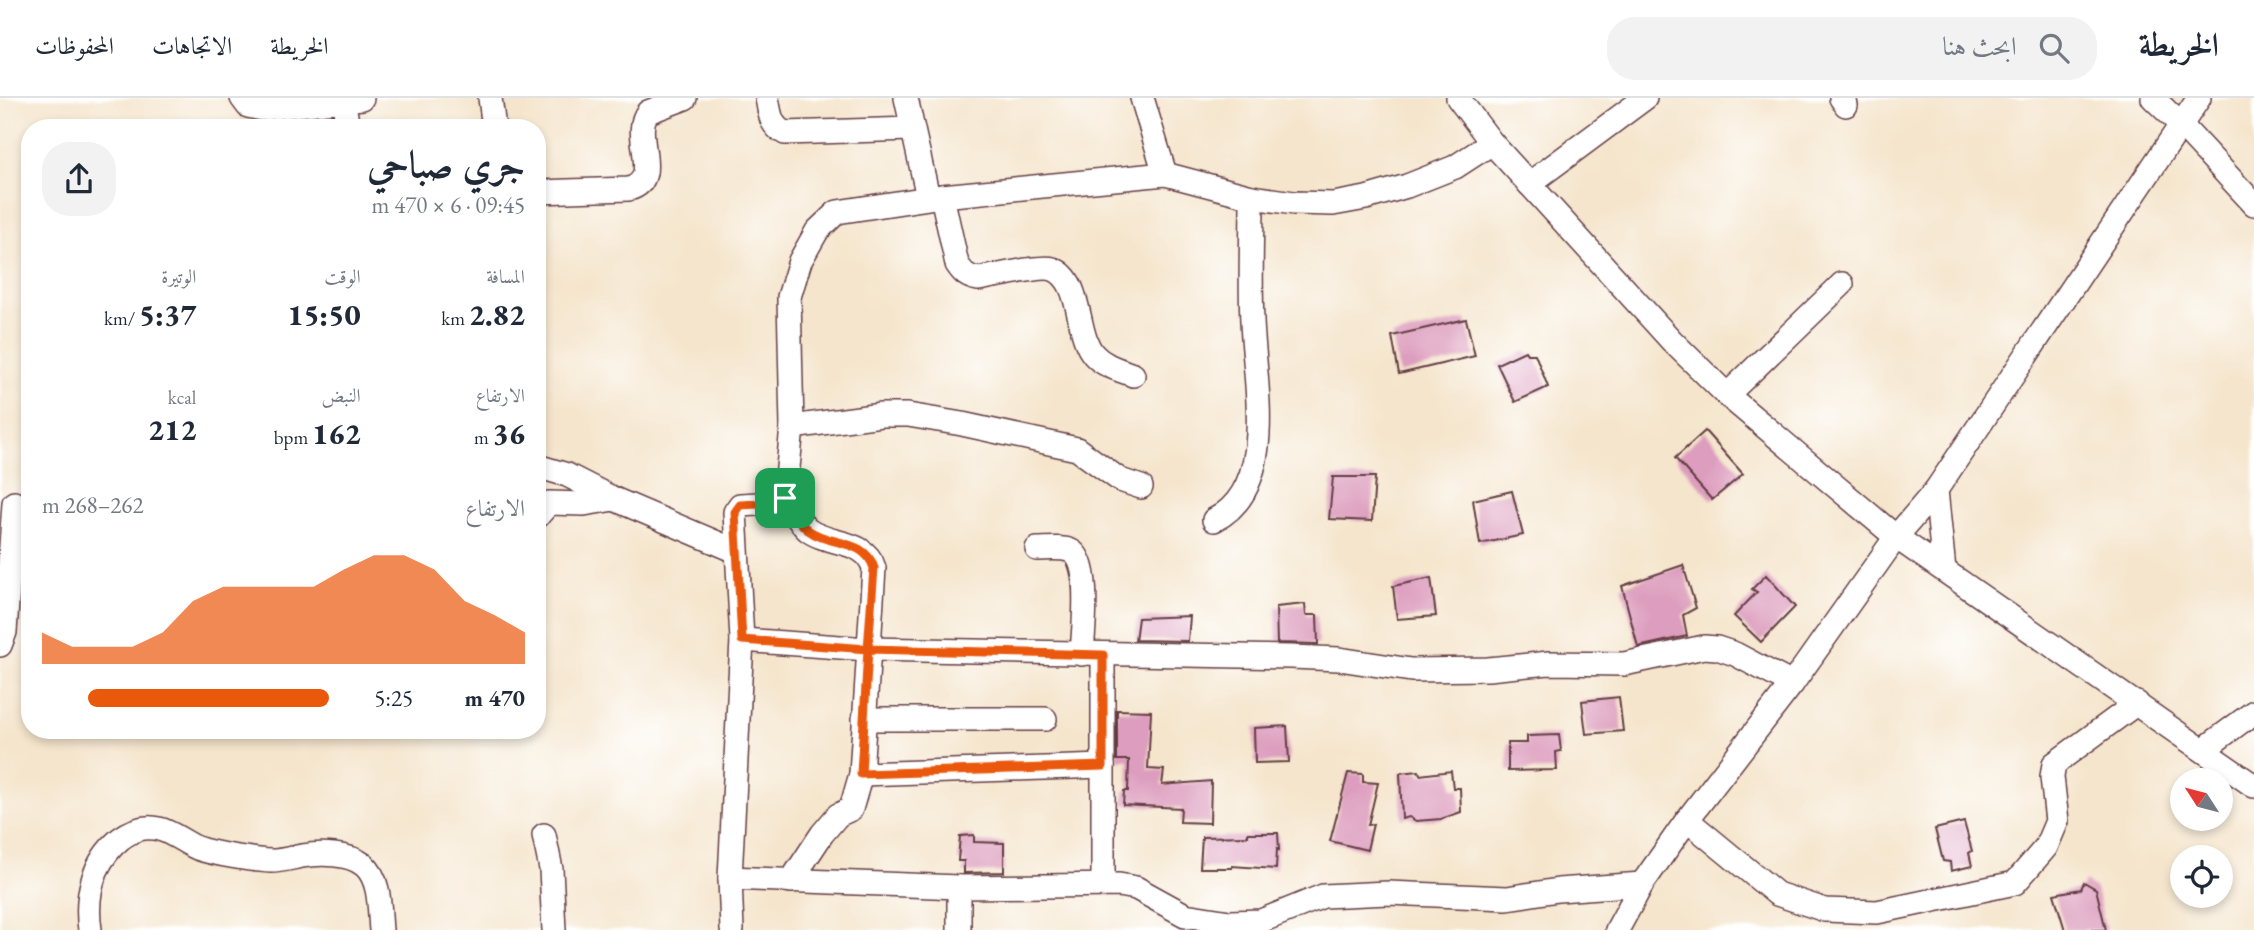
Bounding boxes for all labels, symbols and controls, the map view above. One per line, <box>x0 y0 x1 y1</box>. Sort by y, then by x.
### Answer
search box <box>1607 17 2097 80</box>
text: الخريطة <box>2139 23 2219 66</box>
text: ابحث هنا <box>1942 29 2017 63</box>
icon: search <box>2035 29 2073 67</box>
text: المحفوظات <box>35 30 114 61</box>
text: الاتجاهات <box>152 30 232 61</box>
text: الخريطة <box>270 30 329 61</box>
text: جري صباحي <box>367 139 525 188</box>
button: share <box>42 142 116 216</box>
text: 09:45 · 6 × 470 m <box>372 190 525 220</box>
text: الوتيرة <box>161 264 196 289</box>
text: الوقت <box>324 264 361 289</box>
text: المسافة <box>486 264 525 289</box>
text: 5:37 <box>139 295 196 334</box>
text: 15:50 <box>287 295 361 334</box>
text: 2.82 <box>469 295 525 334</box>
text: /km <box>104 306 139 331</box>
text: km <box>441 306 469 331</box>
text: النبض <box>322 383 361 408</box>
text: الارتفاع <box>476 383 525 408</box>
text: kcal <box>168 385 196 410</box>
text: 212 <box>148 410 196 449</box>
text: 162 <box>312 414 361 453</box>
text: 36 <box>493 414 525 453</box>
text: bpm <box>274 425 312 450</box>
text: m <box>474 425 493 450</box>
pin <box>755 468 815 528</box>
icon: arrive <box>766 479 804 517</box>
text: 262–268 m <box>42 490 143 520</box>
text: الارتفاع <box>465 493 525 523</box>
text: 5:25 <box>374 683 413 713</box>
text: 470 m <box>464 683 525 713</box>
north arrow <box>2170 768 2233 831</box>
map controls <box>2170 768 2233 908</box>
button: locate <box>2170 845 2233 908</box>

